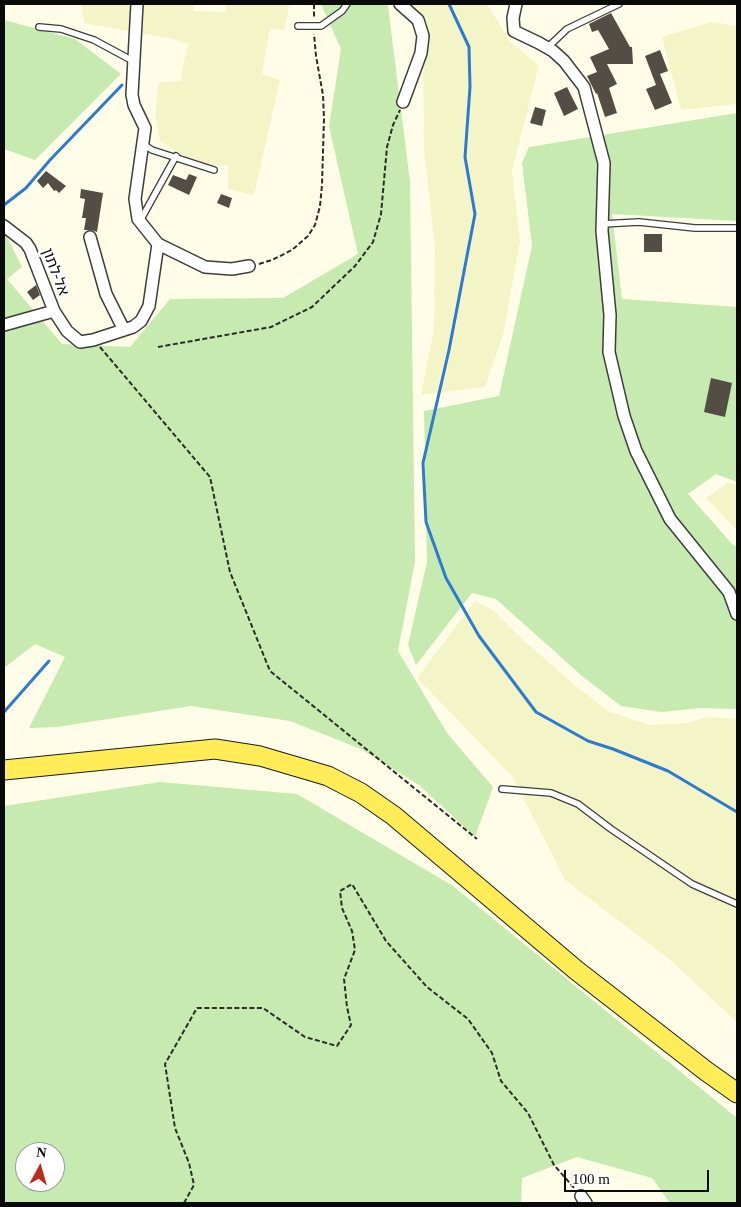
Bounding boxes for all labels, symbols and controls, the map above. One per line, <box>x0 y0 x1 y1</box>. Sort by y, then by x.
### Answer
street label: אל-לתון <box>38 246 72 298</box>
north arrow <box>15 1142 65 1192</box>
text: N <box>36 1145 47 1161</box>
scale bar <box>566 1160 711 1192</box>
text: 100 m <box>572 1171 610 1187</box>

